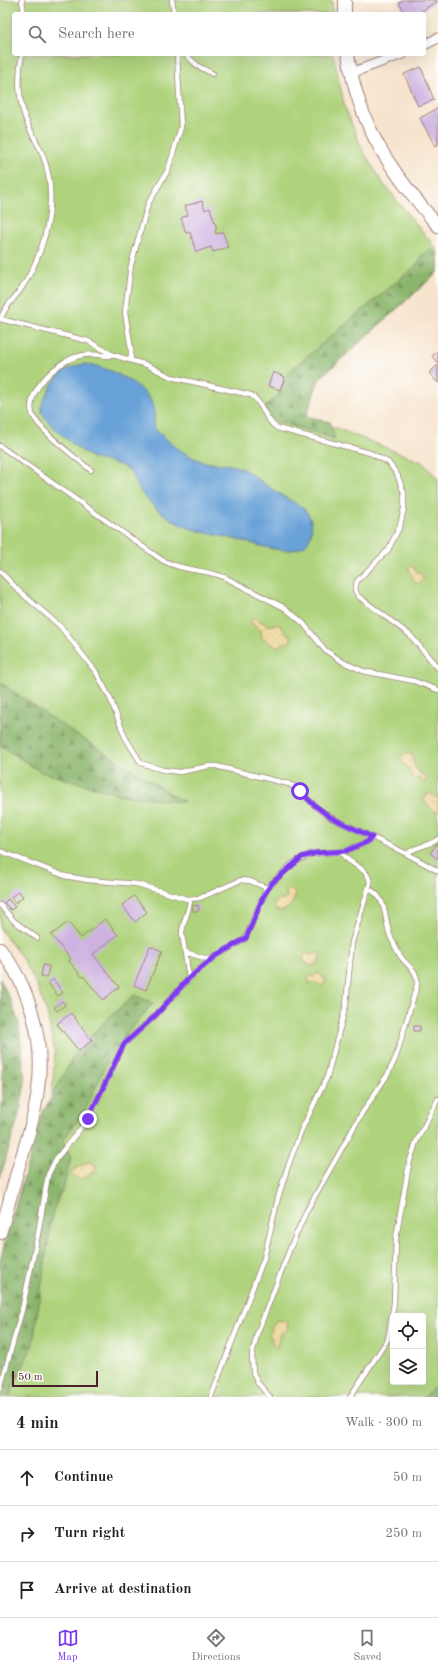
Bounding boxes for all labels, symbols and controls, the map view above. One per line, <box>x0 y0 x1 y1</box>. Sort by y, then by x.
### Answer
search box <box>12 12 426 56</box>
icon: search <box>26 23 48 45</box>
text: Search here <box>58 27 135 42</box>
route start <box>291 782 309 800</box>
route end <box>79 1110 97 1128</box>
map controls <box>390 1313 426 1385</box>
button: locate <box>390 1313 426 1349</box>
button: layers <box>390 1349 426 1385</box>
scale bar <box>12 1369 98 1388</box>
text: 50 m <box>18 1372 43 1383</box>
text: 4 min <box>16 1415 59 1432</box>
text: Walk · 300 m <box>345 1416 422 1429</box>
icon: ahead <box>16 1467 38 1489</box>
text: Continue <box>54 1470 113 1485</box>
text: 50 m <box>393 1471 422 1484</box>
icon: right <box>16 1523 38 1545</box>
text: Turn right <box>54 1526 125 1541</box>
text: 250 m <box>385 1527 422 1540</box>
icon: arrive <box>16 1579 38 1601</box>
text: Arrive at destination <box>54 1582 192 1597</box>
tab: Map <box>57 1627 79 1665</box>
tab: Directions <box>192 1627 240 1665</box>
tab: Saved <box>353 1627 381 1665</box>

